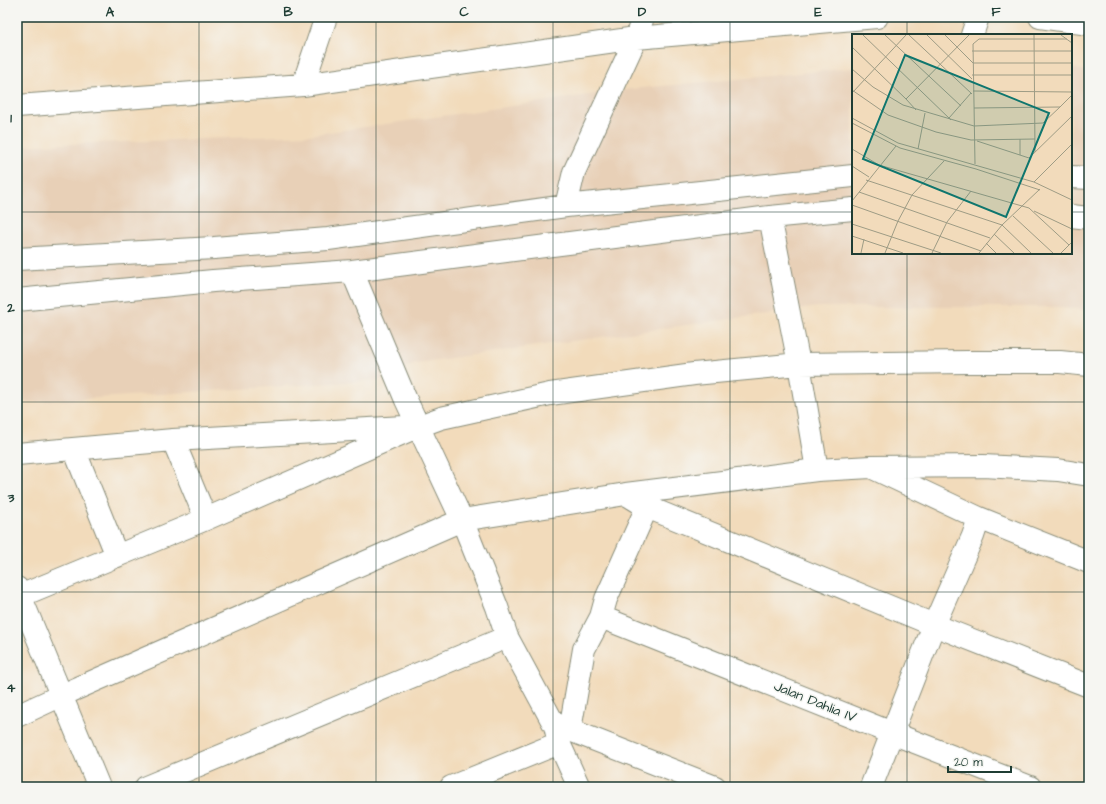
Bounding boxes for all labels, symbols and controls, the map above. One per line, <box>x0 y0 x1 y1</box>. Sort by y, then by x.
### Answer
text: A <box>106 3 115 21</box>
text: B <box>283 3 293 21</box>
text: C <box>459 3 469 21</box>
text: D <box>638 3 647 21</box>
text: E <box>814 3 822 21</box>
text: F <box>991 3 1001 21</box>
inset map <box>852 34 1072 254</box>
text: 1 <box>10 109 12 127</box>
text: 2 <box>6 299 15 317</box>
text: 3 <box>7 489 15 507</box>
street label: Jalan Dahlia IV <box>771 676 860 728</box>
text: 4 <box>7 679 16 697</box>
scale bar <box>948 748 1011 774</box>
text: 20 m <box>954 754 983 771</box>

